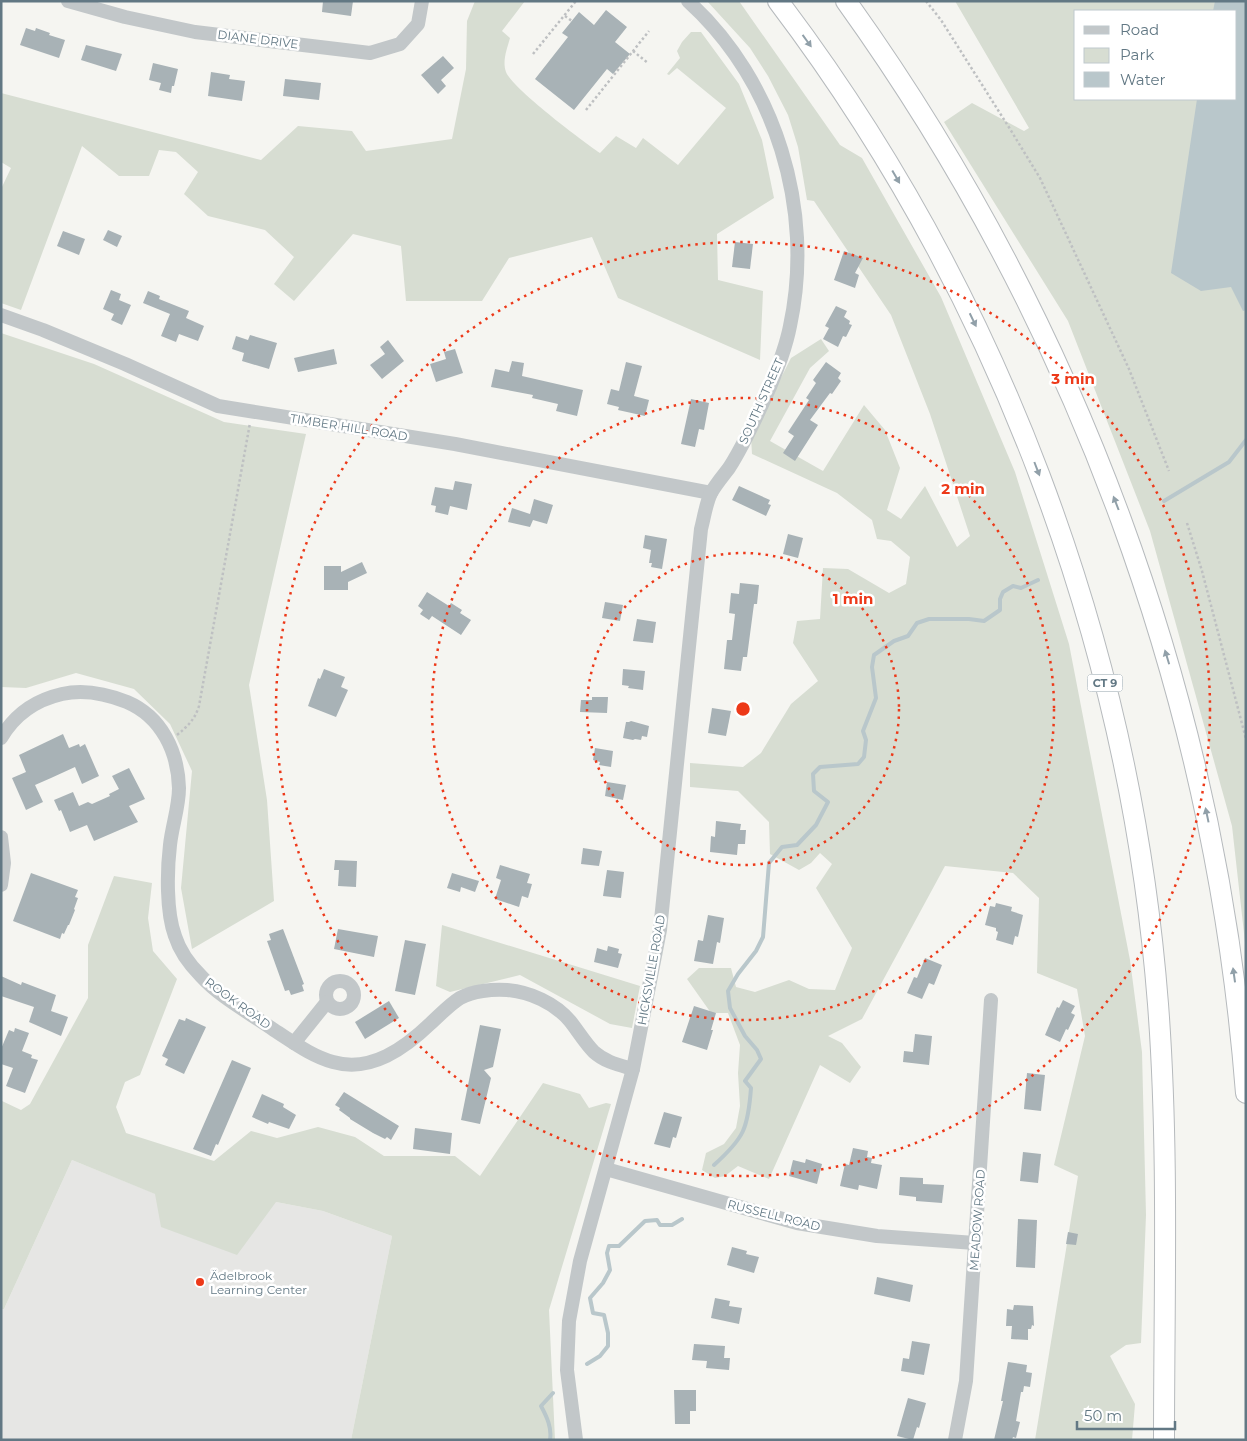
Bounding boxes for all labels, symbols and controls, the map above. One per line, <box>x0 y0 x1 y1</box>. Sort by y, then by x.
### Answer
legend <box>1074 10 1237 100</box>
text: Road <box>1120 20 1159 39</box>
street label: DIANE DRIVE <box>217 27 299 51</box>
one-way arrow <box>802 34 812 48</box>
text: Park <box>1120 45 1154 64</box>
text: Water <box>1120 70 1166 89</box>
one-way arrow <box>891 170 900 183</box>
one-way arrow <box>969 313 977 327</box>
street label: SOUTH STREET <box>735 356 787 446</box>
text: 3 min <box>1050 369 1095 388</box>
street label: TIMBER HILL ROAD <box>289 410 409 444</box>
one-way arrow <box>1033 462 1041 477</box>
text: 2 min <box>941 479 985 498</box>
one-way arrow <box>1112 495 1120 510</box>
text: 1 min <box>833 589 873 608</box>
one-way arrow <box>1163 650 1171 665</box>
road number: CT 9 <box>1088 674 1122 691</box>
centre of rings <box>734 700 752 718</box>
one-way arrow <box>1203 807 1211 823</box>
street label: HICKSVILLE ROAD <box>634 914 668 1026</box>
one-way arrow <box>1230 967 1238 983</box>
street label: ROOK ROAD <box>202 974 274 1032</box>
street label: MEADOW ROAD <box>966 1169 988 1271</box>
street label: RUSSELL ROAD <box>726 1196 822 1234</box>
place label: Ädelbrook Learning Center <box>210 1268 307 1297</box>
marker: Ädelbrook Learning Center <box>194 1276 206 1288</box>
scale bar <box>1077 1398 1174 1430</box>
text: 50 m <box>1084 1406 1122 1425</box>

